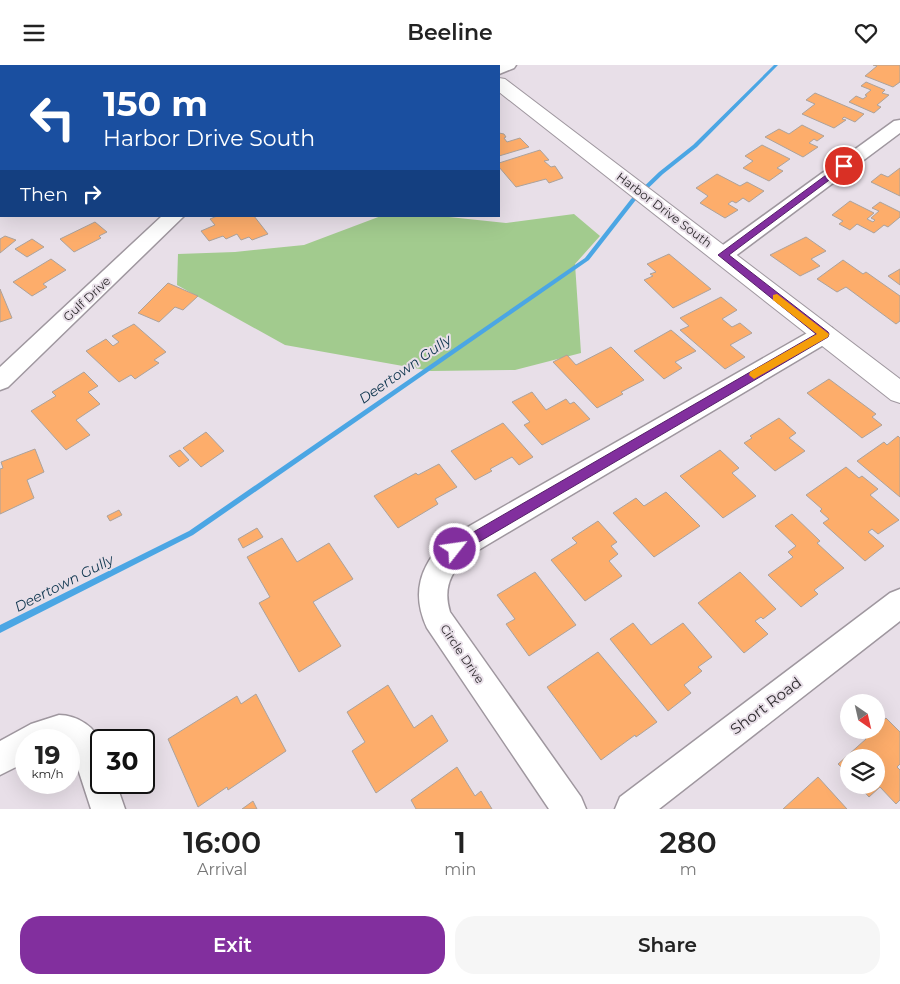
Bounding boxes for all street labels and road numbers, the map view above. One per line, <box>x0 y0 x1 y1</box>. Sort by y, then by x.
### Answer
street label: Harbor Drive South <box>614 169 715 250</box>
street label: Gulf Drive <box>60 273 113 324</box>
street label: Circle Drive <box>437 621 488 686</box>
street label: Short Road <box>726 673 805 739</box>

